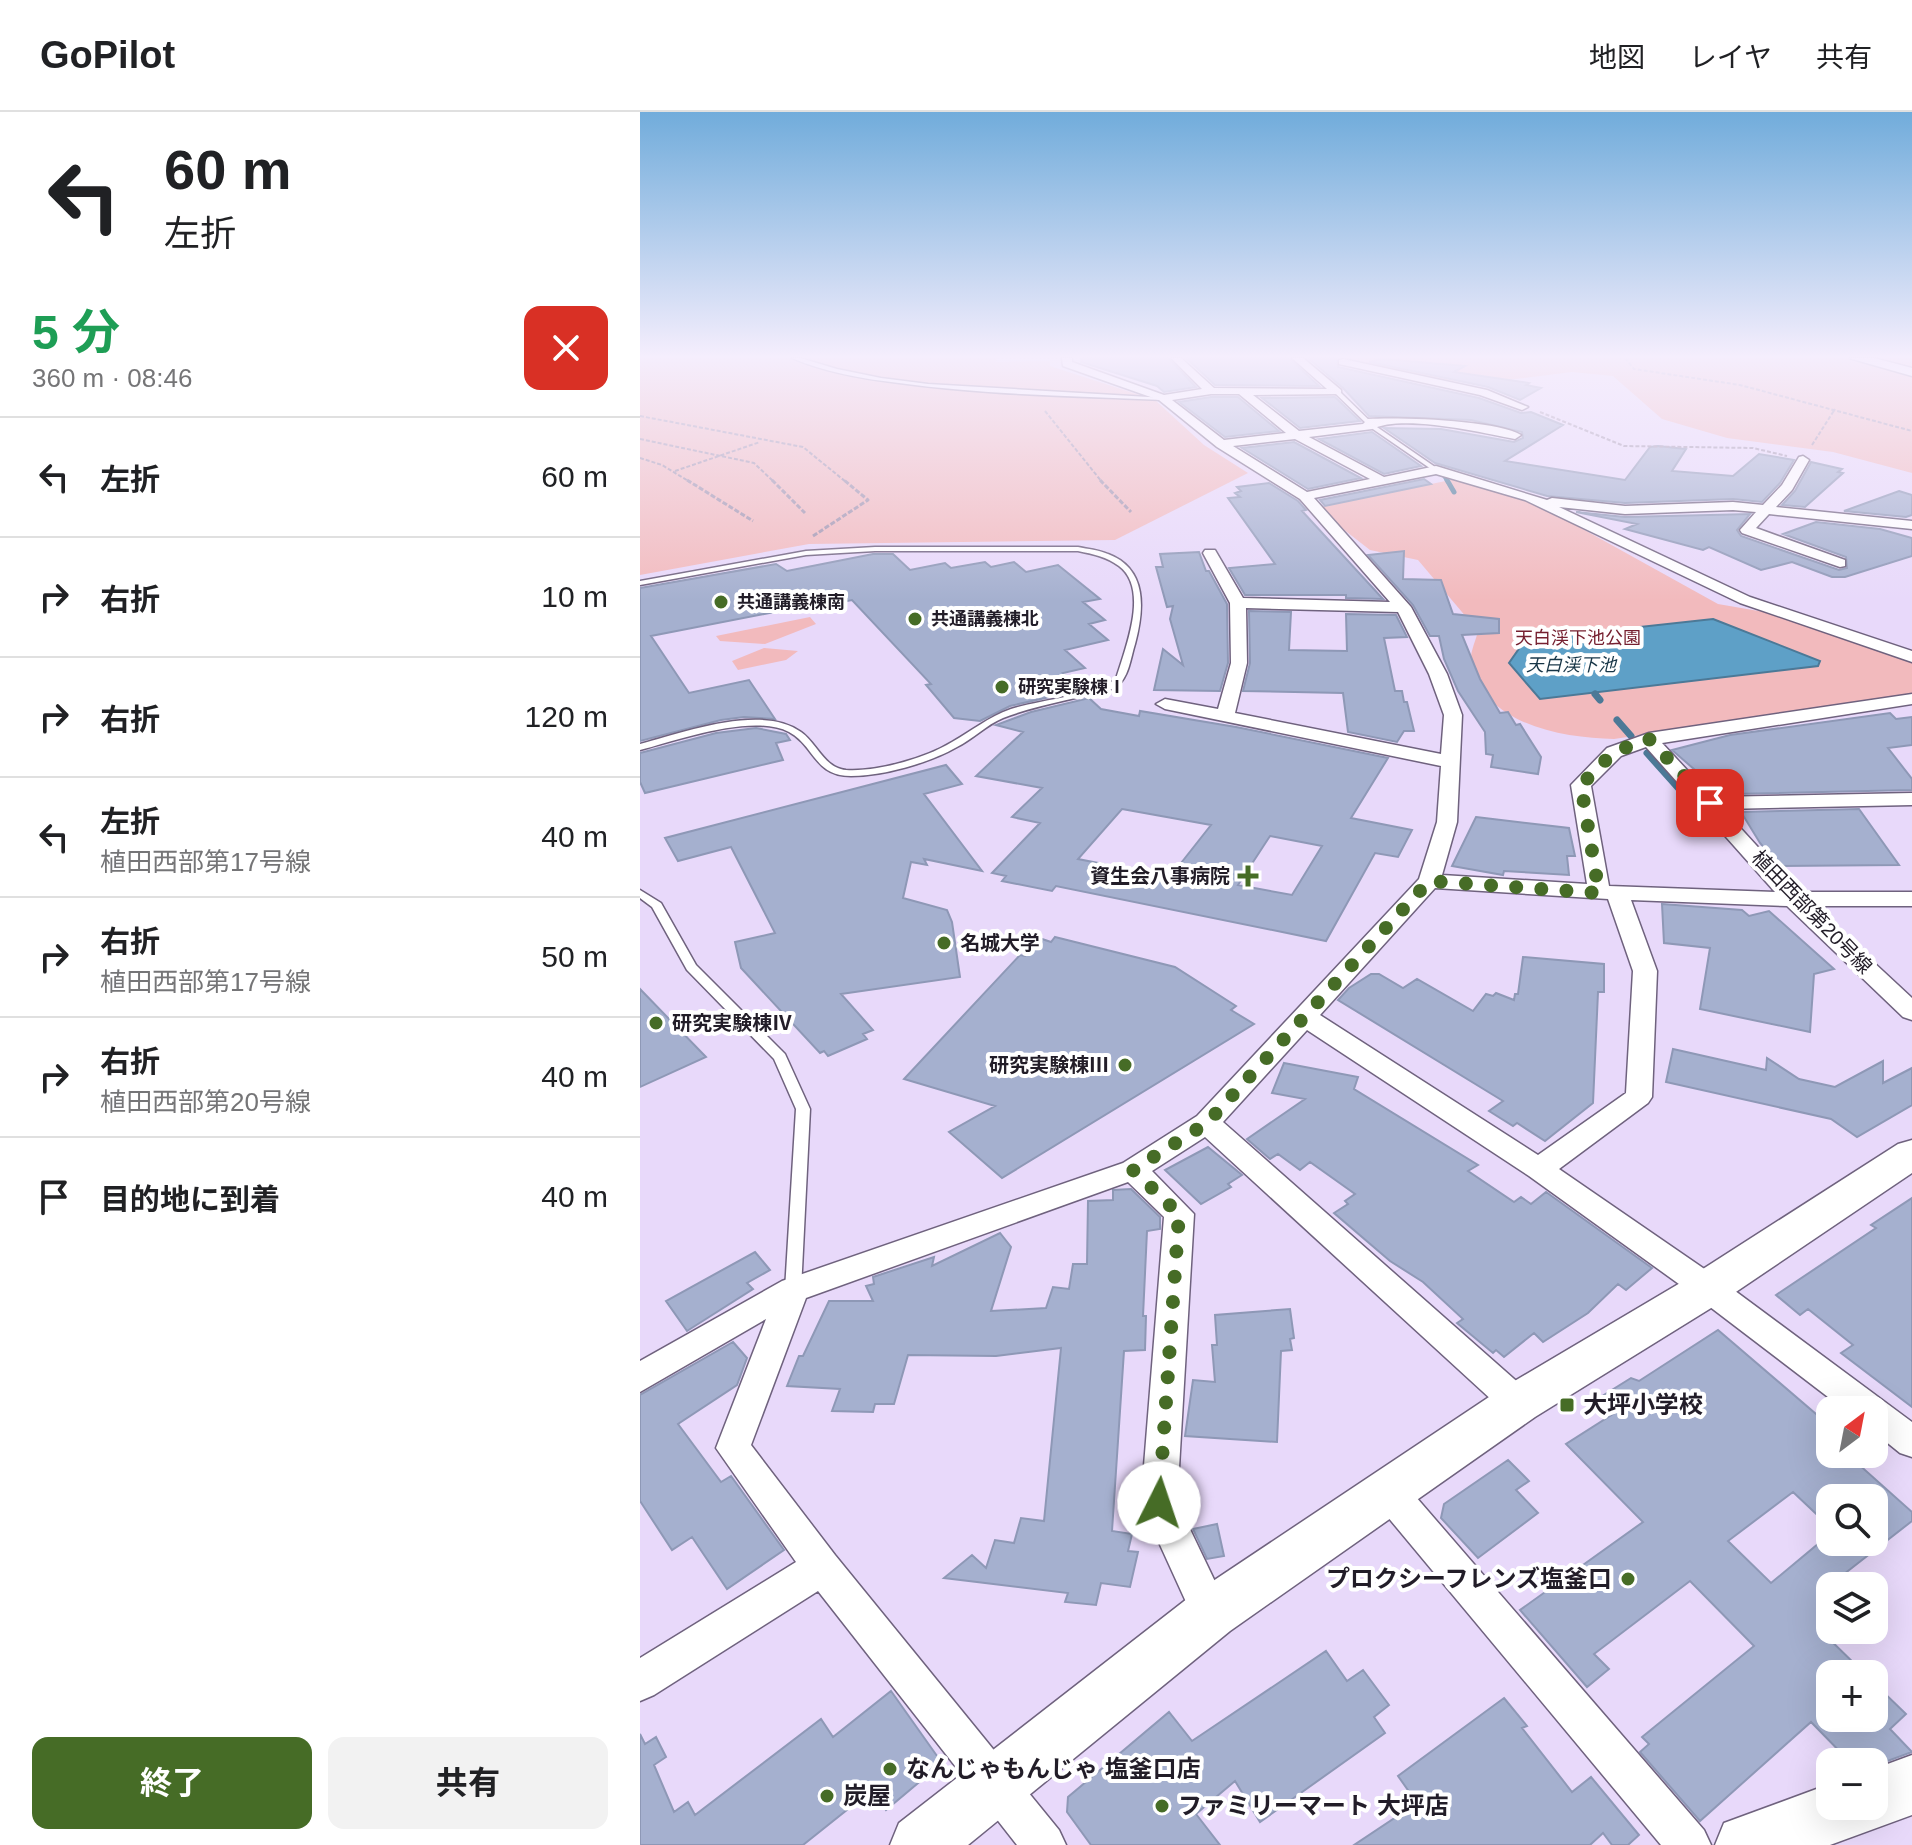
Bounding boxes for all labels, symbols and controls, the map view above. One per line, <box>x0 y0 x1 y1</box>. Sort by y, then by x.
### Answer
text: GoPilot <box>40 34 175 76</box>
text: 地図 <box>1589 42 1645 73</box>
text: レイヤ <box>1689 42 1772 73</box>
text: 共有 <box>1816 42 1872 73</box>
text: 60 m <box>164 138 292 201</box>
icon: left <box>32 144 136 248</box>
text: 左折 <box>164 213 236 254</box>
text: 5 分 <box>32 306 120 359</box>
button: close <box>524 306 608 390</box>
text: 360 m · 08:46 <box>32 363 192 393</box>
icon: left <box>32 455 76 499</box>
text: 60 m <box>541 460 608 493</box>
text: 左折 <box>100 463 160 496</box>
icon: right <box>32 575 76 619</box>
text: 10 m <box>541 580 608 613</box>
text: 右折 <box>100 583 160 616</box>
place label: 共通講義棟南 <box>737 592 845 612</box>
marker: 共通講義棟南 <box>712 593 730 611</box>
place label: 共通講義棟北 <box>931 609 1039 629</box>
marker: 共通講義棟北 <box>906 610 924 628</box>
park label: 天白渓下池公園 <box>1515 628 1641 648</box>
water label: 天白渓下池 <box>1526 655 1618 675</box>
place label: 研究実験棟Ⅰ <box>1018 677 1126 697</box>
marker: 研究実験棟Ⅰ <box>993 678 1011 696</box>
icon: right <box>32 695 76 739</box>
text: 120 m <box>525 700 608 733</box>
text: 右折 <box>100 703 160 736</box>
pin <box>1676 769 1744 837</box>
icon: arrive <box>1688 781 1732 825</box>
text: 左折 <box>100 805 160 838</box>
icon: left <box>32 815 76 859</box>
text: 40 m <box>541 820 608 853</box>
street label: 植田西部第20号線 <box>1748 846 1876 978</box>
text: 植田西部第17号線 <box>100 847 311 877</box>
place label: 資生会八事病院 <box>1090 865 1230 887</box>
marker: 資生会八事病院 <box>1237 865 1259 887</box>
text: 右折 <box>100 925 160 958</box>
place label: 名城大学 <box>960 932 1040 954</box>
marker: 名城大学 <box>935 934 953 952</box>
icon: right <box>32 935 76 979</box>
text: 50 m <box>541 940 608 973</box>
text: 植田西部第17号線 <box>100 967 311 997</box>
place label: 研究実験棟Ⅳ <box>672 1012 792 1034</box>
marker: 研究実験棟Ⅳ <box>647 1014 665 1032</box>
text: 右折 <box>100 1045 160 1078</box>
place label: 研究実験棟Ⅲ <box>989 1054 1109 1076</box>
icon: right <box>32 1055 76 1099</box>
marker: 研究実験棟Ⅲ <box>1116 1056 1134 1074</box>
text: 40 m <box>541 1060 608 1093</box>
text: 植田西部第20号線 <box>100 1087 311 1117</box>
icon: arrive <box>32 1175 76 1219</box>
text: 40 m <box>541 1180 608 1213</box>
text: 目的地に到着 <box>100 1183 280 1216</box>
place label: 大坪小学校 <box>1583 1391 1703 1418</box>
marker: 大坪小学校 <box>1558 1396 1576 1414</box>
north arrow <box>1816 1396 1888 1468</box>
map controls <box>1816 1396 1888 1820</box>
position arrow <box>1117 1461 1201 1545</box>
button: search <box>1816 1484 1888 1556</box>
place label: プロクシーフレンズ塩釜口 <box>1326 1565 1612 1592</box>
marker: プロクシーフレンズ塩釜口 <box>1619 1570 1637 1588</box>
button: layers <box>1816 1572 1888 1644</box>
button: + <box>1816 1660 1888 1732</box>
button: 終了 <box>32 1737 312 1829</box>
button: 共有 <box>328 1737 608 1829</box>
button: − <box>1816 1748 1888 1820</box>
place label: なんじゃもんじゃ 塩釜口店 <box>906 1755 1201 1782</box>
marker: なんじゃもんじゃ 塩釜口店 <box>881 1760 899 1778</box>
place label: 炭屋 <box>843 1782 891 1809</box>
marker: 炭屋 <box>818 1787 836 1805</box>
place label: ファミリーマート 大坪店 <box>1178 1792 1449 1819</box>
marker: ファミリーマート 大坪店 <box>1153 1797 1171 1815</box>

